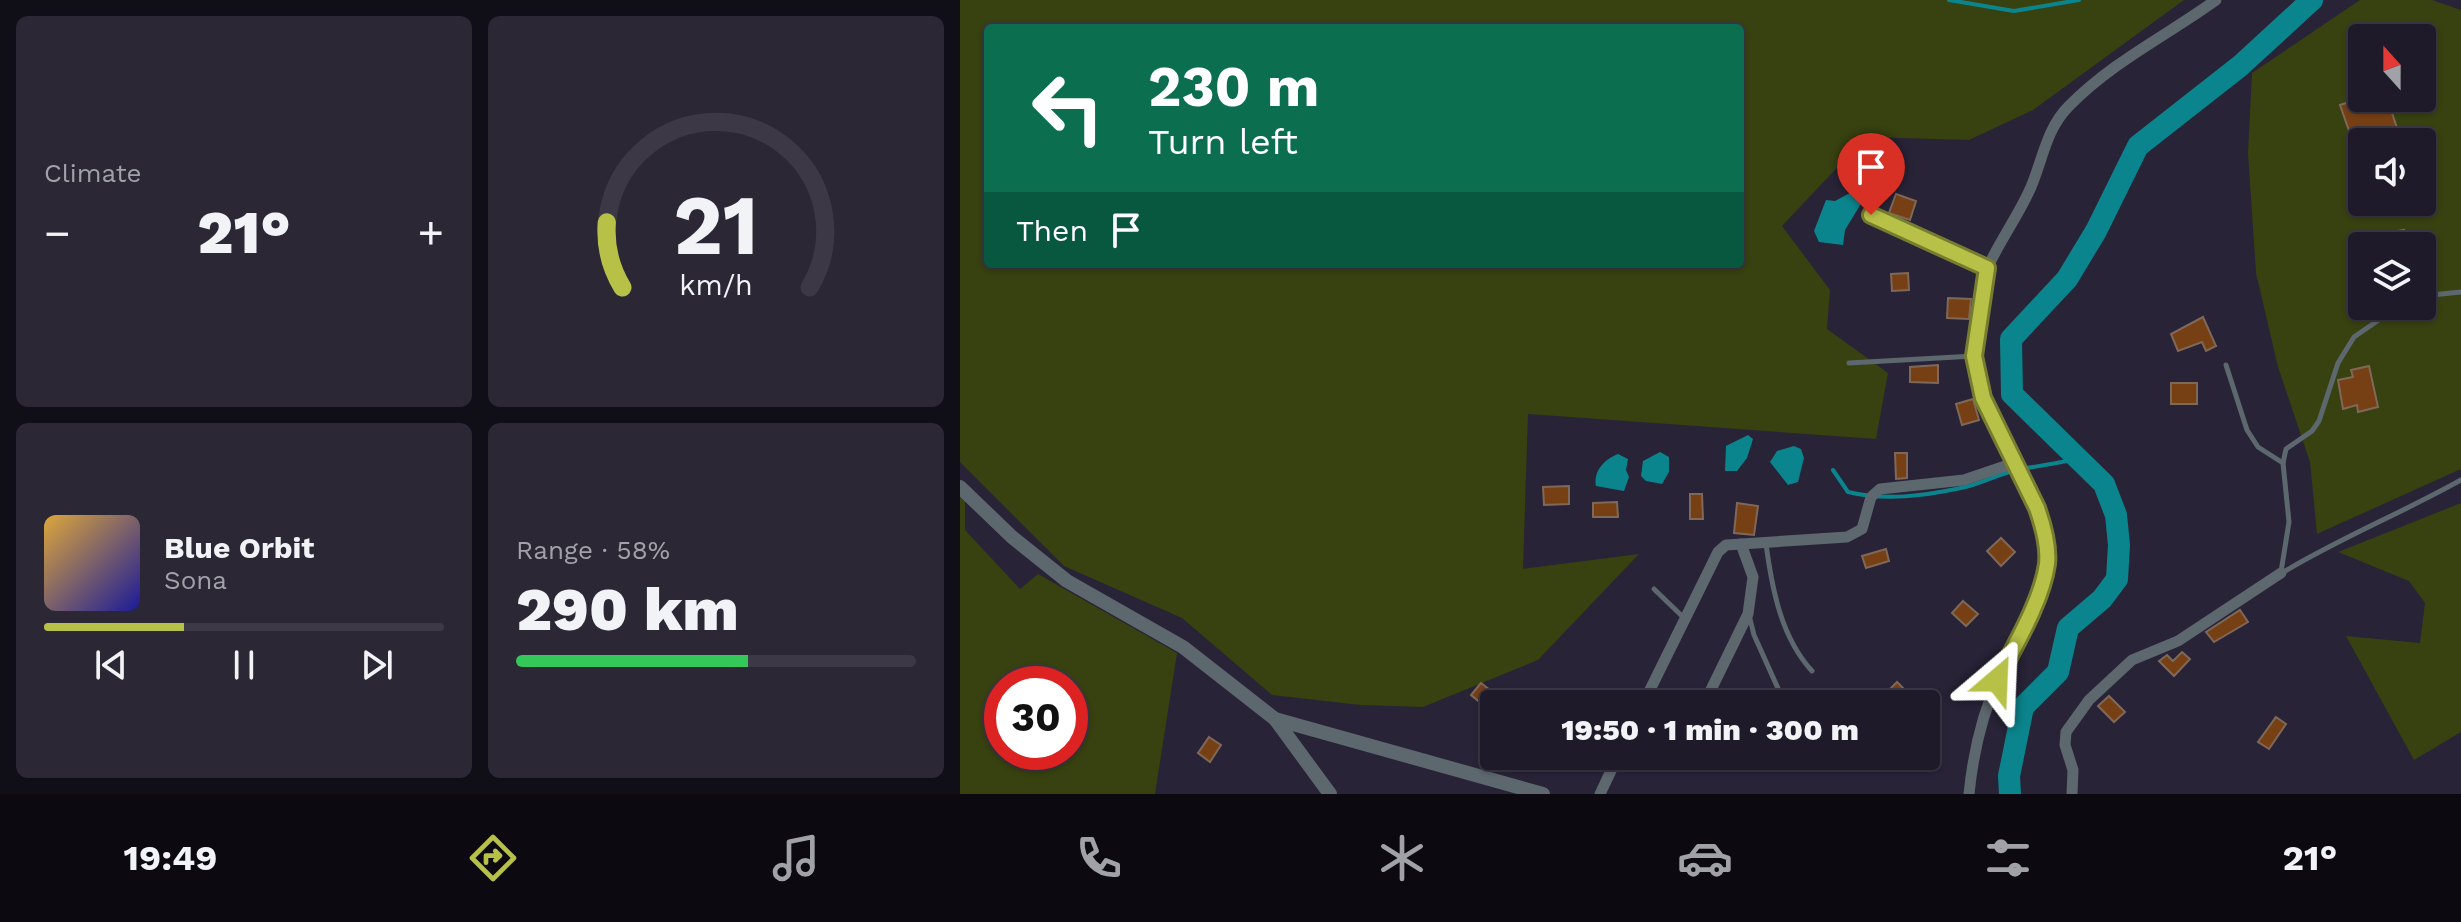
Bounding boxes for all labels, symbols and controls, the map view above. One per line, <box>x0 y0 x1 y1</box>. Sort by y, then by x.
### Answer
north arrow <box>2348 24 2436 112</box>
map controls <box>2348 24 2436 320</box>
text: 230 m <box>1148 54 1319 120</box>
icon: left <box>1016 56 1120 160</box>
text: Turn left <box>1148 121 1298 163</box>
button: sound <box>2348 128 2436 216</box>
pin <box>1837 133 1905 215</box>
icon: arrive <box>1849 145 1893 189</box>
text: Climate <box>44 158 142 188</box>
text: 21 <box>673 176 759 273</box>
text: 21° <box>197 197 291 268</box>
text: − <box>44 207 71 259</box>
text: + <box>417 207 444 259</box>
icon: arrive <box>1104 208 1148 252</box>
text: Then <box>1016 213 1088 248</box>
button: layers <box>2348 232 2436 320</box>
text: km/h <box>679 268 753 302</box>
text: Blue Orbit <box>164 530 314 565</box>
text: Range · 58% <box>516 535 670 565</box>
text: Sona <box>164 565 227 595</box>
text: 290 km <box>516 574 739 645</box>
position arrow <box>1955 638 2039 722</box>
icon: previous <box>89 643 133 687</box>
icon: pause <box>222 643 266 687</box>
icon: next <box>355 643 399 687</box>
speed limit sign: 30 <box>984 666 1088 770</box>
text: 19:50 · 1 min · 300 m <box>1561 712 1859 747</box>
icon: directions <box>465 830 521 886</box>
icon: music <box>768 830 824 886</box>
icon: phone <box>1071 830 1127 886</box>
icon: climate <box>1374 830 1430 886</box>
icon: car <box>1677 830 1733 886</box>
icon: filters <box>1980 830 2036 886</box>
text: 19:49 <box>124 837 218 879</box>
text: 21° <box>2283 837 2337 879</box>

